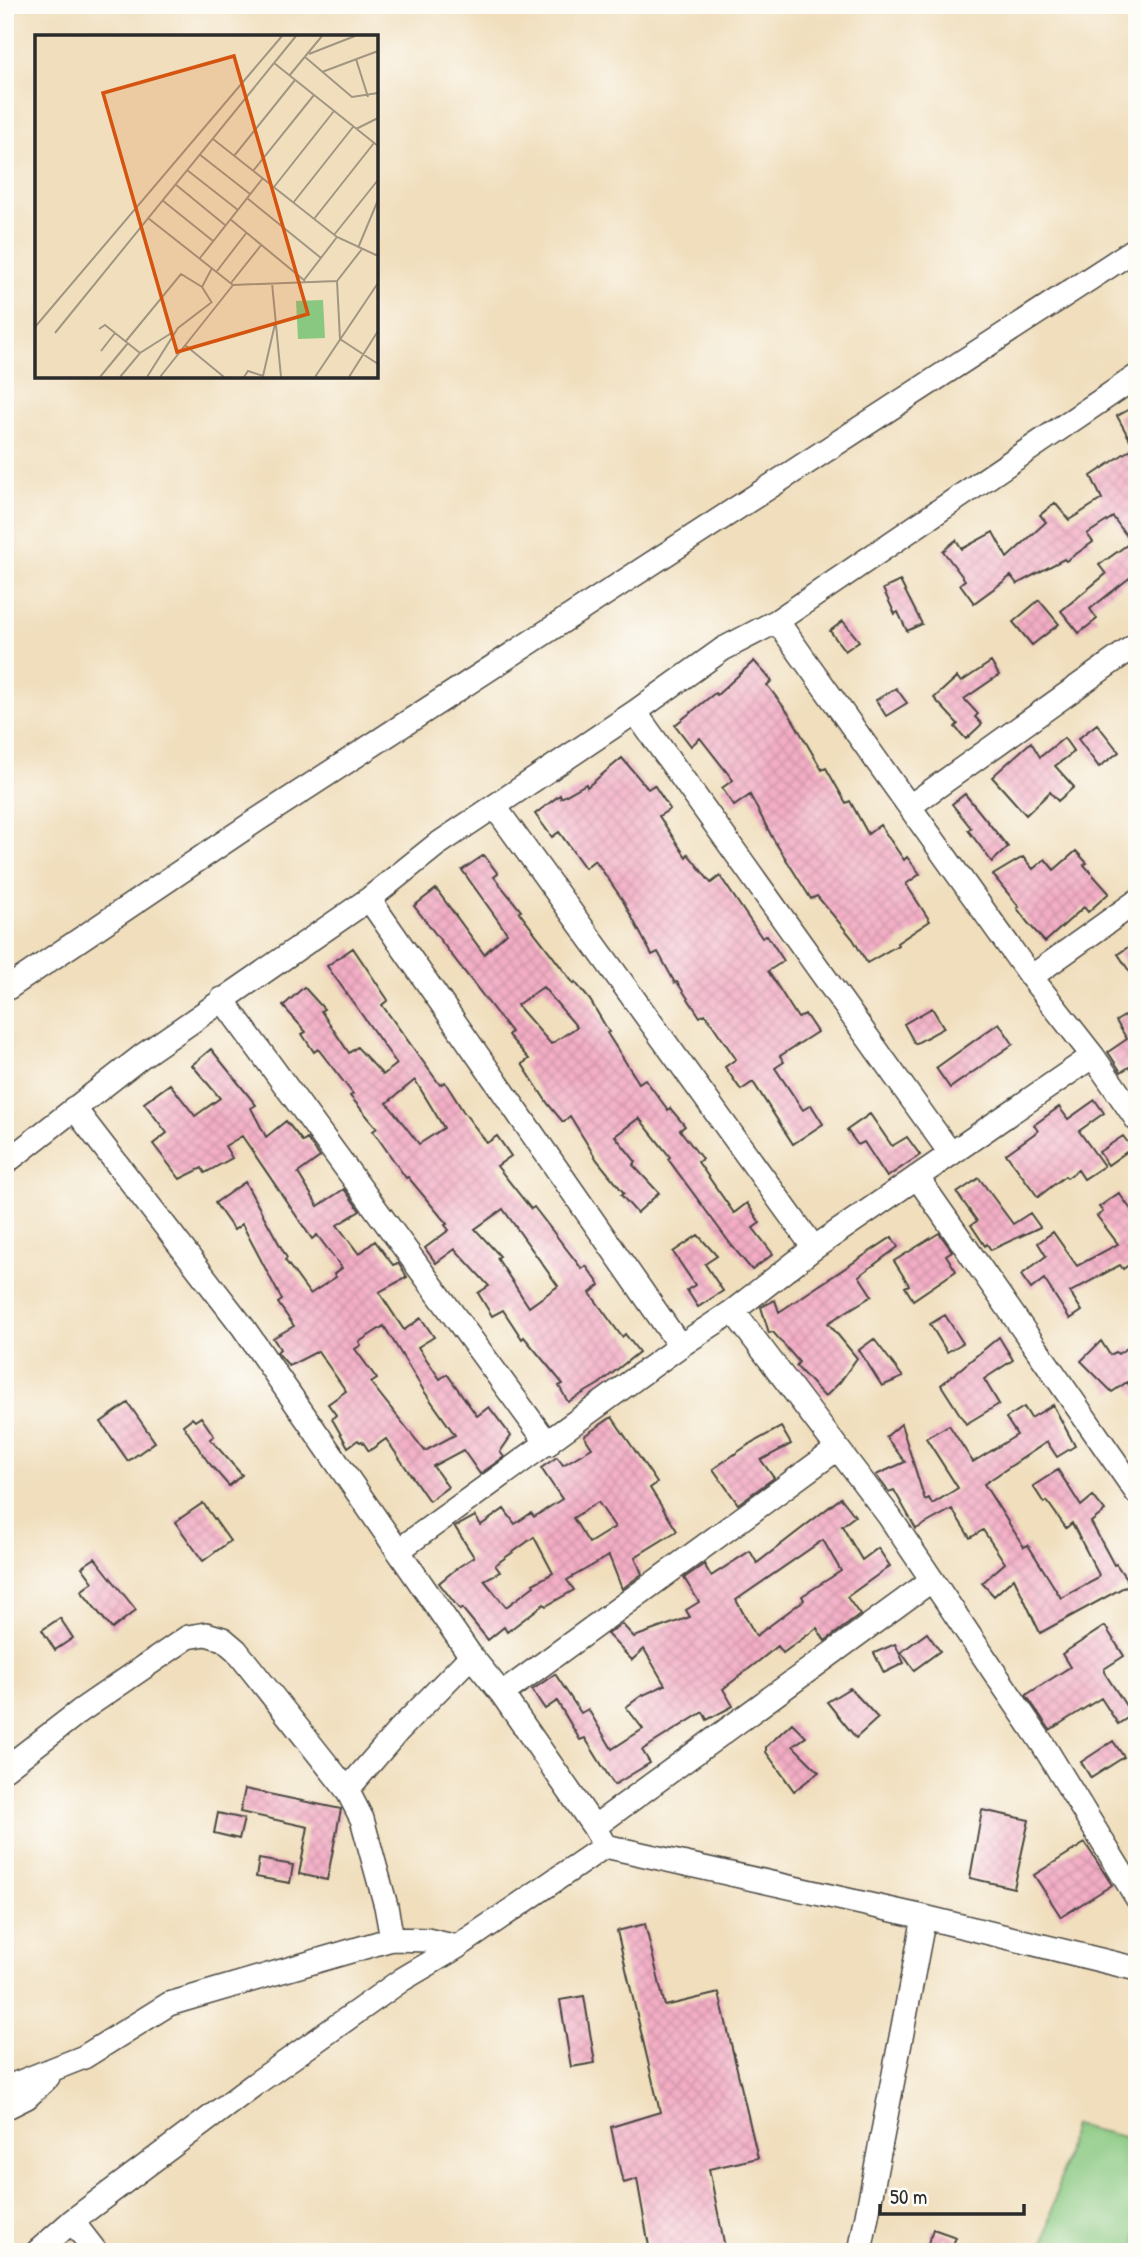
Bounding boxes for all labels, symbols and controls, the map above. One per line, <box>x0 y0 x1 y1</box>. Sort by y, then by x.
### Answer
inset map <box>35 35 378 378</box>
scale bar <box>880 2173 1023 2217</box>
text: 50 m <box>890 2182 927 2211</box>

